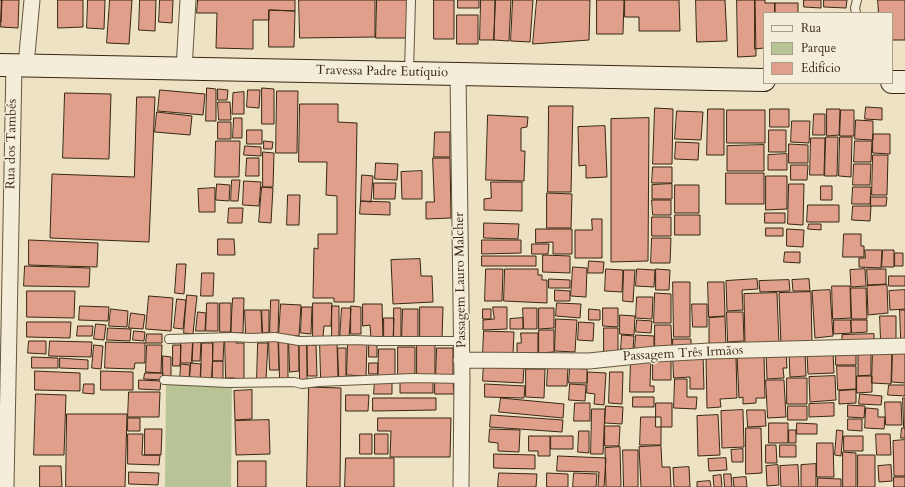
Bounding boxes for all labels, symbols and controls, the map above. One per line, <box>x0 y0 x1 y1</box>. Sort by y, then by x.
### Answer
legend <box>763 12 893 84</box>
text: Rua <box>801 20 821 36</box>
text: Parque <box>801 40 836 56</box>
text: Edifício <box>801 60 841 76</box>
street label: Travessa Padre Eutíquio <box>316 63 448 81</box>
street label: Rua dos Tambés <box>3 99 21 189</box>
street label: Passagem Lauro Malcher <box>452 212 470 348</box>
street label: Passagem Três Irmãos <box>622 343 744 365</box>

